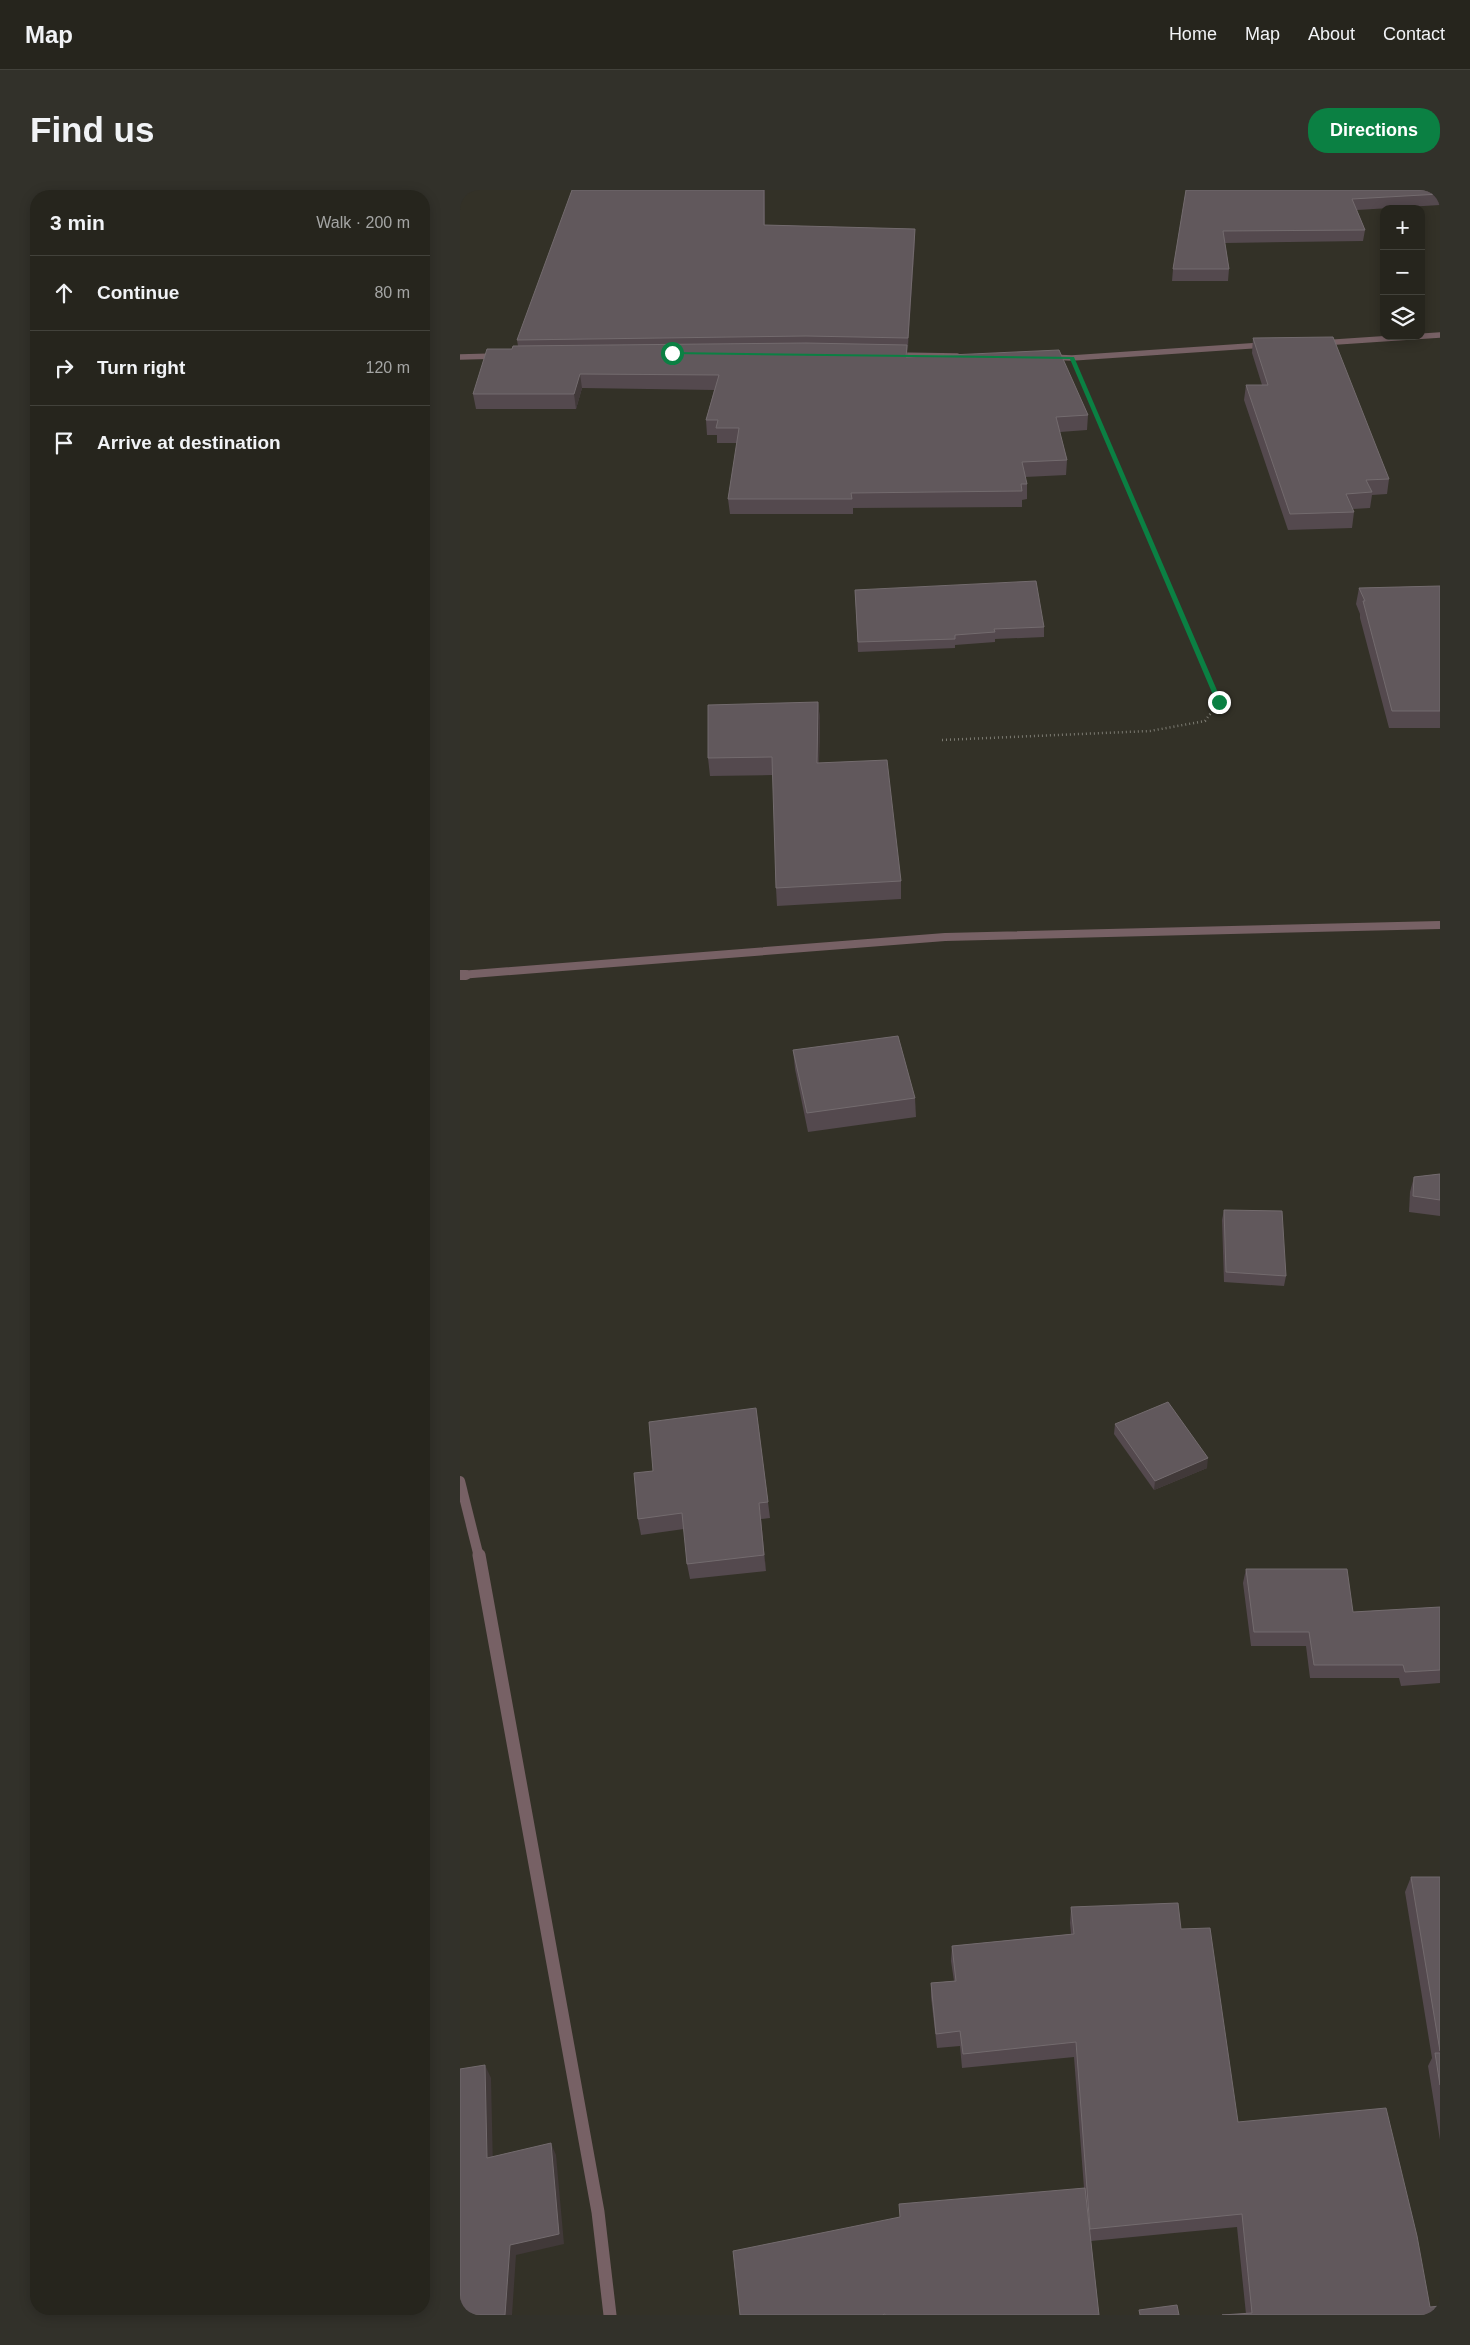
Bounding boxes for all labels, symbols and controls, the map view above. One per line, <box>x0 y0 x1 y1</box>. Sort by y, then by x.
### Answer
text: Map <box>25 21 73 48</box>
text: Home <box>1169 24 1217 44</box>
text: Map <box>1245 24 1280 44</box>
text: About <box>1308 24 1355 44</box>
text: Contact <box>1383 24 1445 44</box>
button: Directions <box>1308 108 1440 153</box>
text: Find us <box>30 110 154 149</box>
map controls <box>1380 205 1425 340</box>
button: + <box>1380 205 1425 250</box>
text: 3 min <box>50 211 105 234</box>
text: Walk · 200 m <box>316 214 410 231</box>
button: − <box>1380 250 1425 295</box>
icon: ahead <box>50 279 78 307</box>
text: Continue <box>97 282 179 303</box>
text: 80 m <box>374 284 410 301</box>
button: layers <box>1380 295 1425 340</box>
route start <box>661 342 684 365</box>
icon: right <box>50 354 78 382</box>
text: Turn right <box>97 357 185 378</box>
text: 120 m <box>366 359 410 376</box>
icon: arrive <box>50 429 78 457</box>
text: Arrive at destination <box>97 432 281 453</box>
route end <box>1208 691 1231 714</box>

